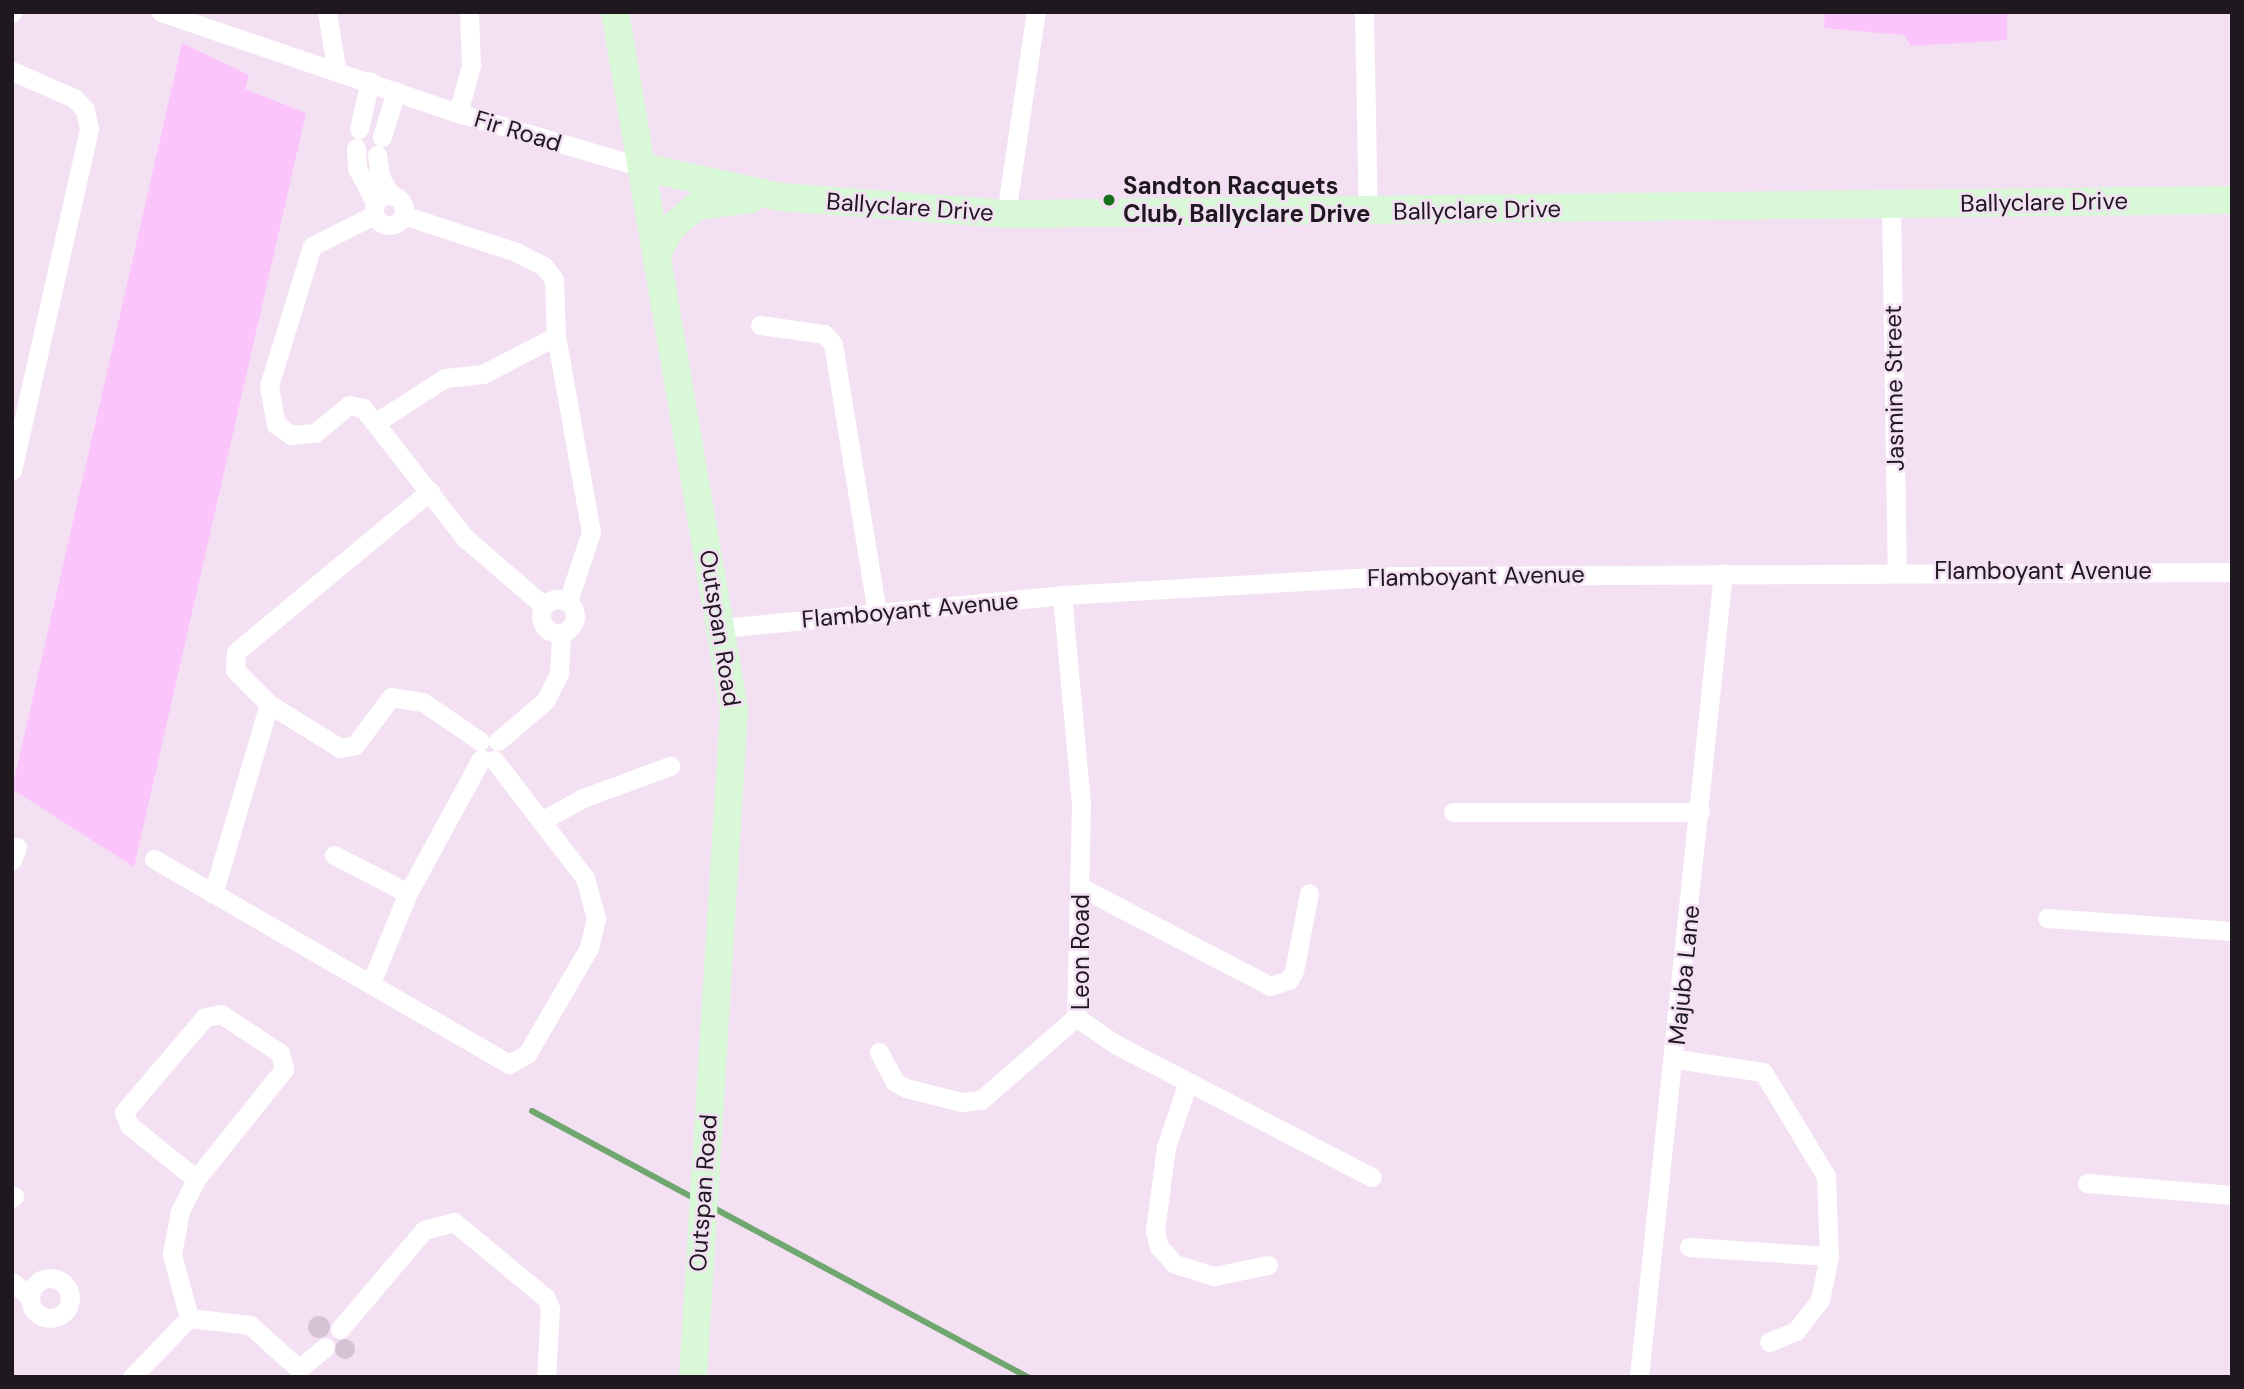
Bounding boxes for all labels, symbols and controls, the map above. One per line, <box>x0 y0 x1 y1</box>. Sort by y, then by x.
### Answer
street label: Fir Road <box>471 104 565 158</box>
place label: Sandton Racquets Club, Ballyclare Drive <box>1123 172 1370 228</box>
street label: Ballyclare Drive <box>1960 186 2128 218</box>
street label: Ballyclare Drive <box>825 187 995 227</box>
marker: Sandton Racquets Club, Ballyclare Drive <box>1101 192 1117 208</box>
street label: Ballyclare Drive <box>1393 194 1561 226</box>
street label: Jasmine Street <box>1878 305 1910 471</box>
street label: Outspan Road <box>693 548 747 708</box>
street label: Flamboyant Avenue <box>1934 557 2152 585</box>
street label: Flamboyant Avenue <box>1367 560 1585 592</box>
street label: Flamboyant Avenue <box>800 586 1020 634</box>
street label: Leon Road <box>1067 894 1095 1010</box>
street label: Majuba Lane <box>1662 904 1706 1046</box>
street label: Outspan Road <box>683 1113 723 1273</box>

